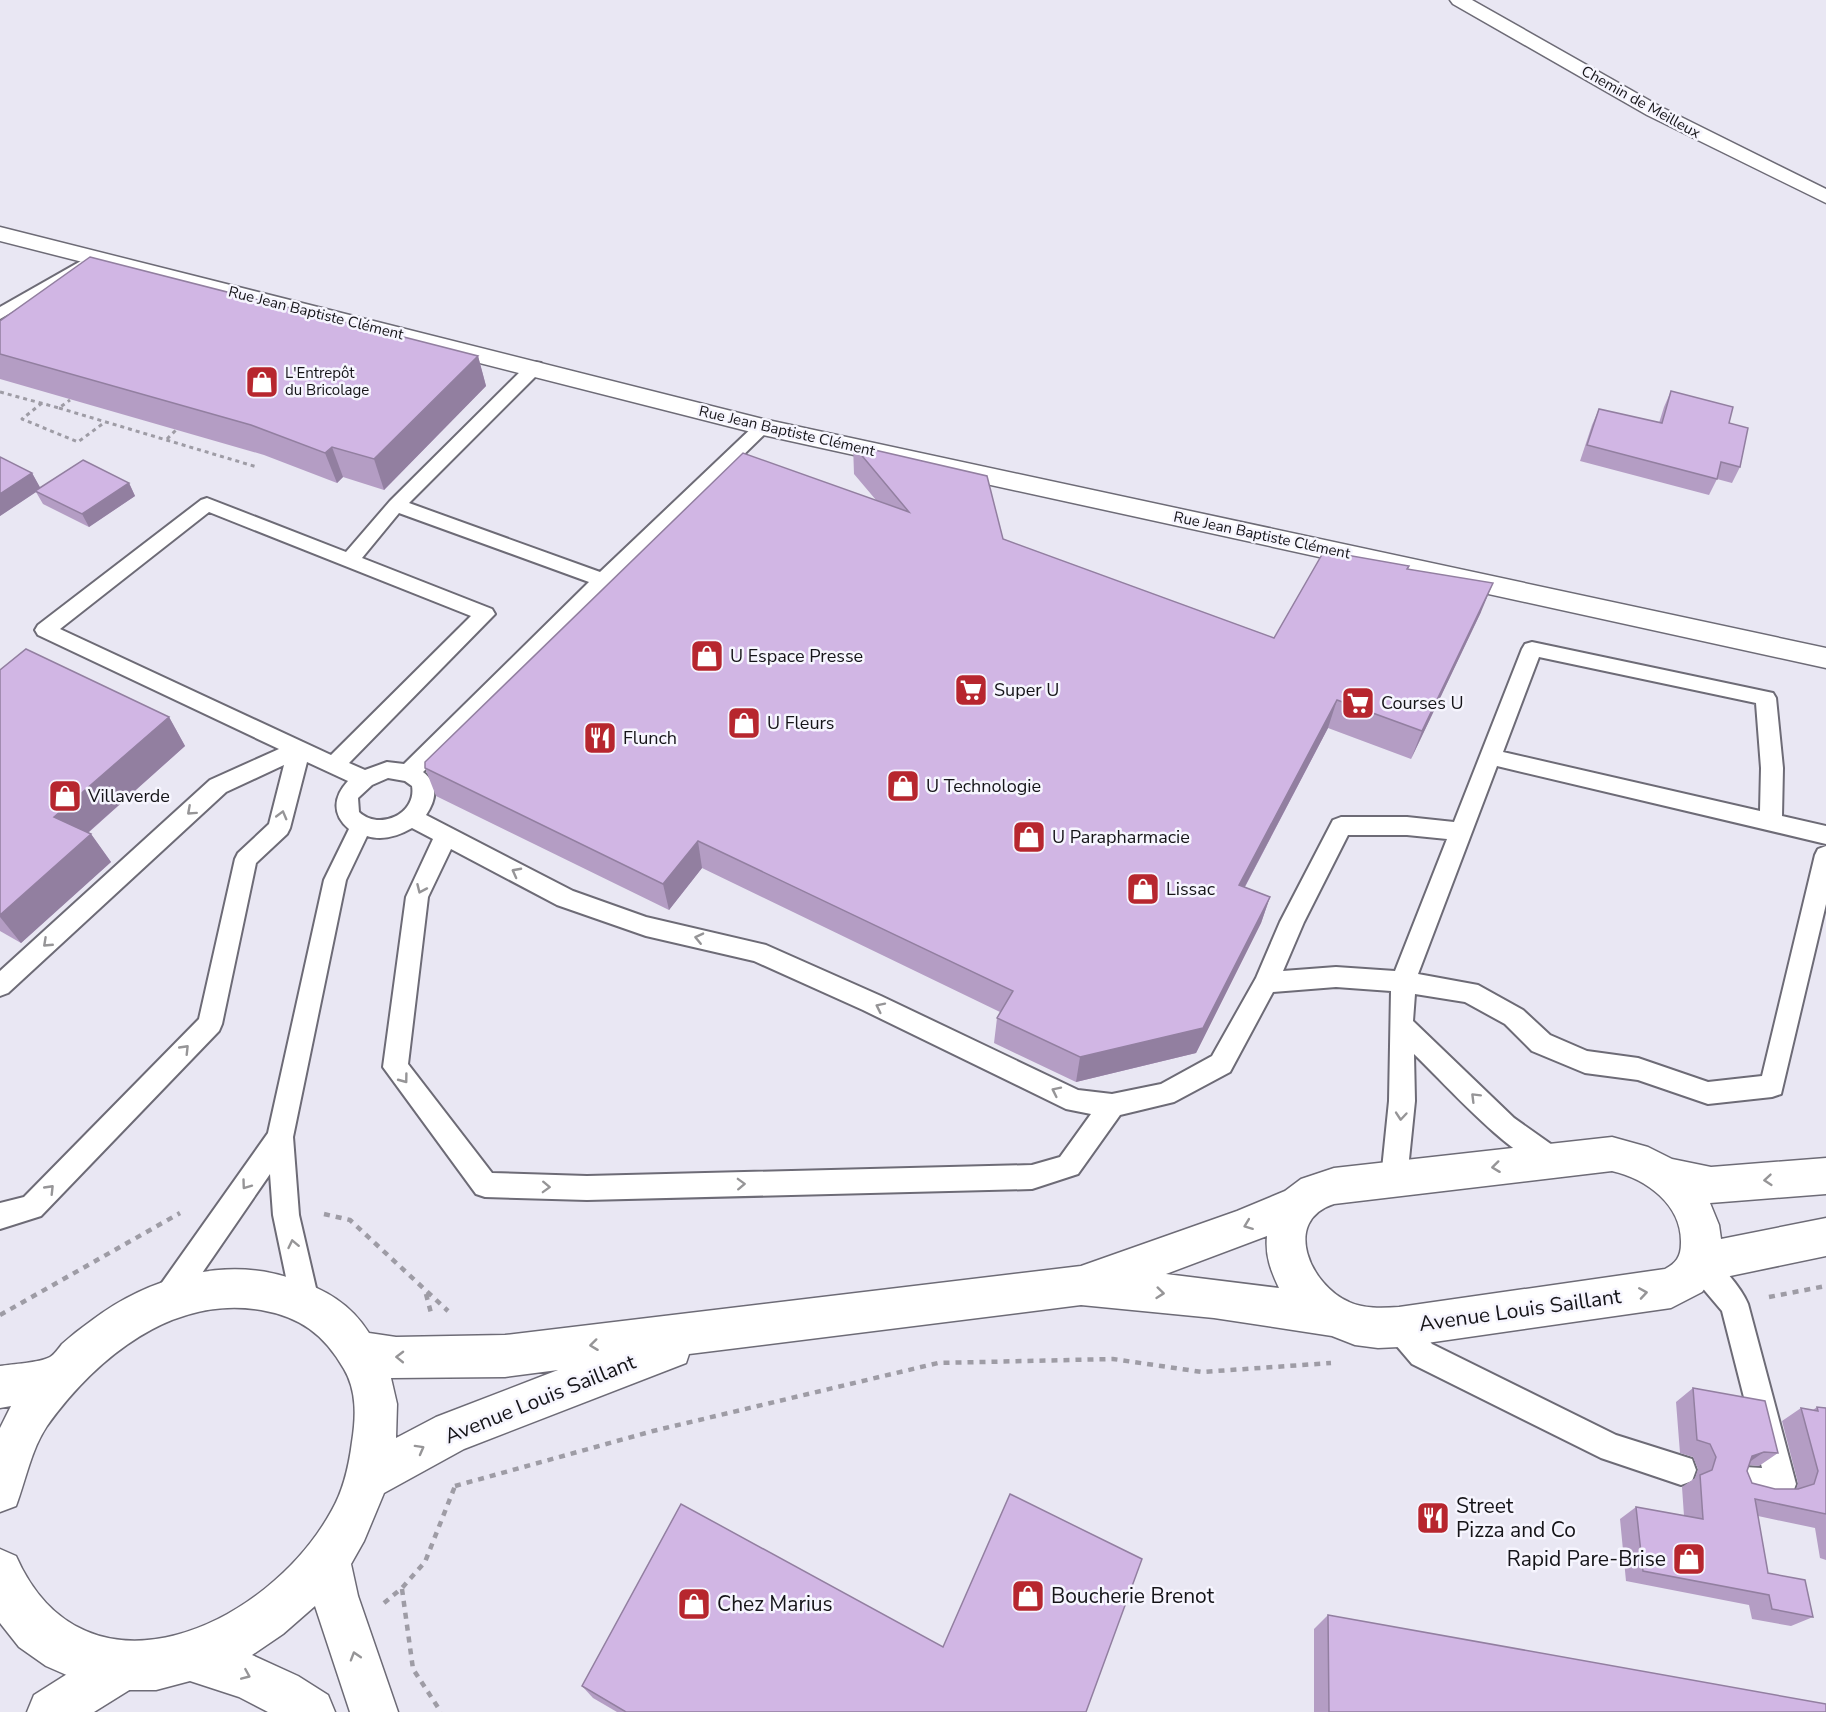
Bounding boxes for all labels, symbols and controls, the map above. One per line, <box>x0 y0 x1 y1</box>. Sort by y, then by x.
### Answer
street label: Chemin de Meilleux <box>1578 61 1704 143</box>
street label: Rue Jean Baptiste Clément <box>226 282 407 345</box>
place label: L'Entrepôt du Bricolage <box>285 363 369 400</box>
shop icon: L'Entrepôt du Bricolage <box>244 364 280 400</box>
street label: Rue Jean Baptiste Clément <box>697 401 878 461</box>
street label: Rue Jean Baptiste Clément <box>1172 506 1353 564</box>
shop icon: U Espace Presse <box>689 638 725 674</box>
place label: U Espace Presse <box>730 644 863 668</box>
supermarket icon: Super U <box>953 672 989 708</box>
place label: Super U <box>994 678 1059 702</box>
supermarket icon: Courses U <box>1340 685 1376 721</box>
place label: Courses U <box>1381 691 1464 715</box>
shop icon: U Fleurs <box>726 705 762 741</box>
place label: U Fleurs <box>767 711 835 735</box>
restaurant icon: Flunch <box>582 720 618 756</box>
place label: Flunch <box>623 726 677 750</box>
shop icon: U Technologie <box>885 768 921 804</box>
place label: U Technologie <box>926 774 1041 798</box>
shop icon: Villaverde <box>47 778 83 814</box>
place label: Villaverde <box>87 784 170 808</box>
one-way arrow <box>187 804 197 815</box>
one-way arrow <box>275 811 287 821</box>
shop icon: U Parapharmacie <box>1011 819 1047 855</box>
place label: U Parapharmacie <box>1052 825 1190 849</box>
one-way arrow <box>511 868 522 880</box>
shop icon: Lissac <box>1125 871 1161 907</box>
place label: Lissac <box>1166 877 1215 901</box>
one-way arrow <box>417 882 429 893</box>
one-way arrow <box>694 932 704 945</box>
one-way arrow <box>43 936 54 947</box>
one-way arrow <box>876 1002 887 1014</box>
one-way arrow <box>178 1046 189 1057</box>
one-way arrow <box>397 1072 408 1083</box>
one-way arrow <box>1051 1087 1062 1099</box>
one-way arrow <box>1471 1093 1482 1104</box>
one-way arrow <box>1395 1112 1408 1121</box>
one-way arrow <box>1491 1160 1500 1173</box>
one-way arrow <box>1763 1173 1772 1186</box>
one-way arrow <box>736 1177 745 1190</box>
one-way arrow <box>242 1178 253 1189</box>
one-way arrow <box>541 1181 550 1193</box>
one-way arrow <box>42 1186 53 1197</box>
one-way arrow <box>1243 1218 1254 1230</box>
one-way arrow <box>287 1239 300 1249</box>
street label: Avenue Louis Saillant <box>1417 1282 1623 1338</box>
one-way arrow <box>1156 1286 1165 1299</box>
one-way arrow <box>1638 1287 1648 1300</box>
one-way arrow <box>589 1338 598 1351</box>
street label: Avenue Louis Saillant <box>440 1348 640 1450</box>
one-way arrow <box>395 1351 404 1364</box>
one-way arrow <box>414 1445 425 1456</box>
place label: Street Pizza and Co <box>1456 1492 1576 1544</box>
restaurant icon: Street Pizza and Co <box>1415 1500 1451 1536</box>
shop icon: Rapid Pare-Brise <box>1671 1541 1707 1577</box>
place label: Rapid Pare-Brise <box>1507 1545 1666 1573</box>
shop icon: Boucherie Brenot <box>1010 1578 1046 1614</box>
place label: Boucherie Brenot <box>1051 1582 1215 1610</box>
shop icon: Chez Marius <box>676 1586 712 1622</box>
place label: Chez Marius <box>717 1590 833 1618</box>
one-way arrow <box>350 1652 362 1662</box>
one-way arrow <box>240 1668 251 1680</box>

